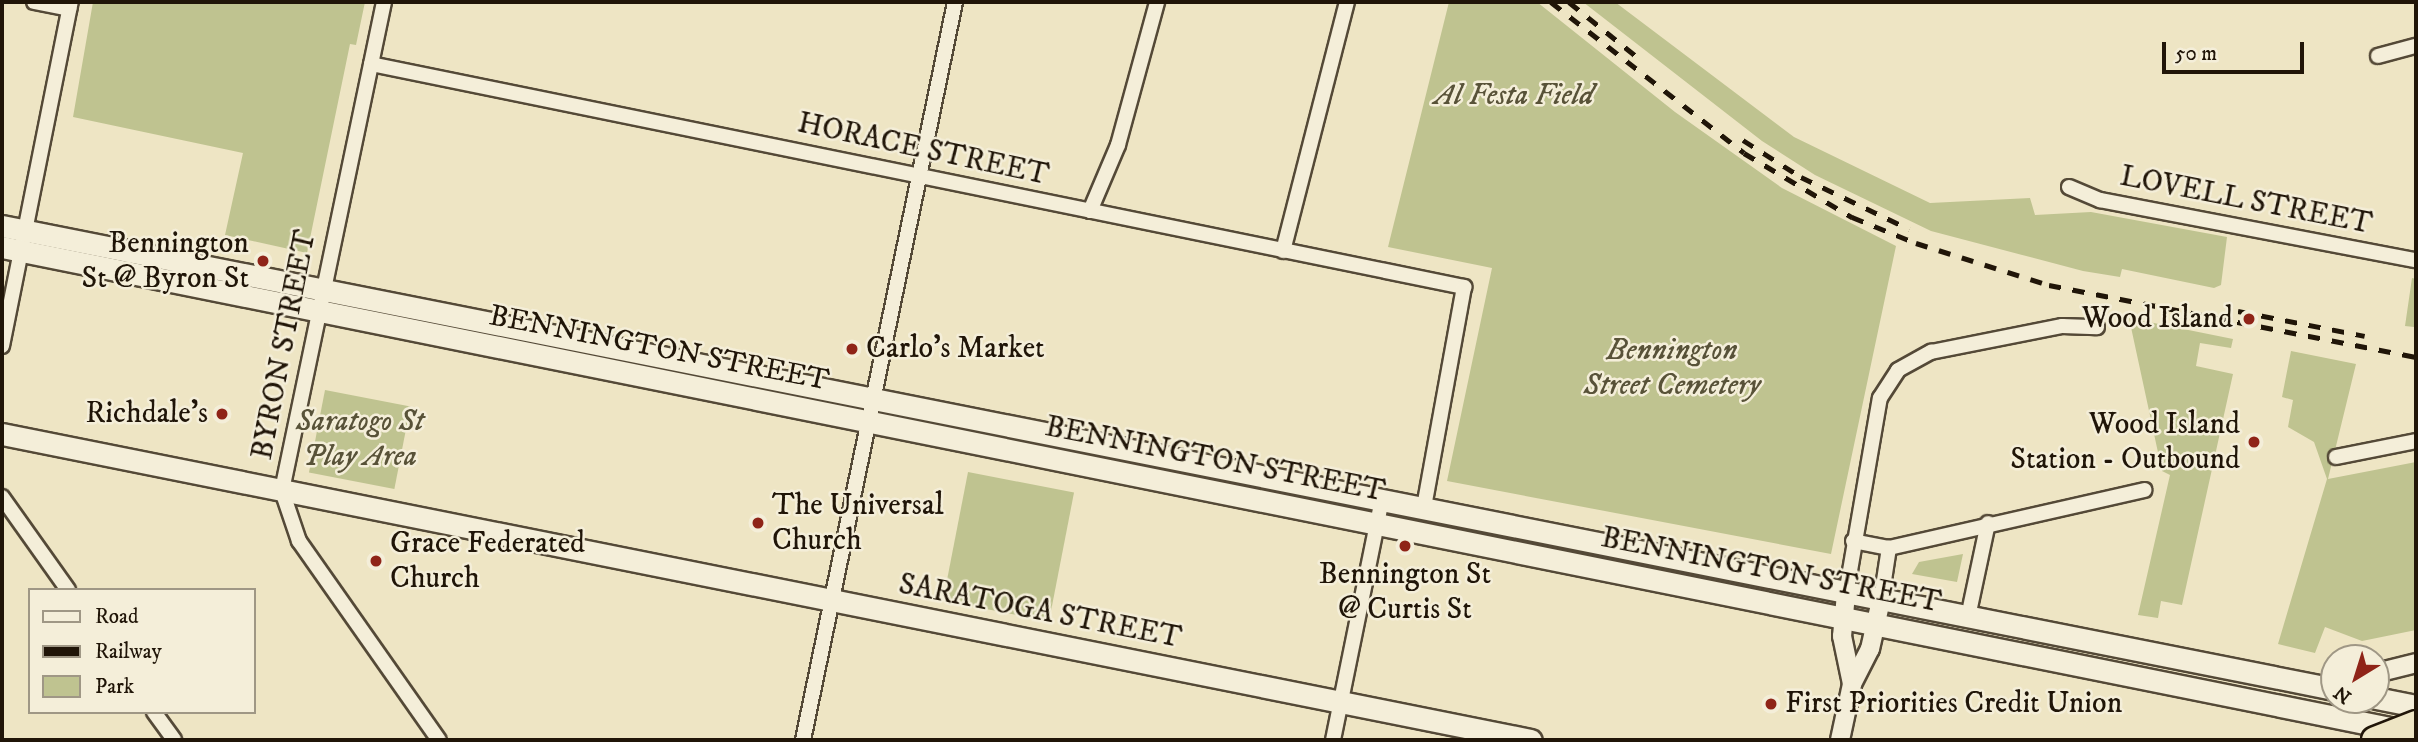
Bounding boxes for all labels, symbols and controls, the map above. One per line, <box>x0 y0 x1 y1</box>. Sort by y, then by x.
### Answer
scale bar <box>2166 28 2308 72</box>
text: 50 m <box>2175 41 2217 67</box>
park label: Al Festa Field <box>1434 78 1594 114</box>
street label: HORACE STREET <box>794 106 1052 194</box>
street label: LOVELL STREET <box>2117 159 2375 243</box>
place label: Bennington St @ Byron St <box>82 226 249 296</box>
street label: BYRON STREET <box>245 227 325 463</box>
marker: Bennington St @ Byron St <box>255 253 271 269</box>
street label: BENNINGTON STREET <box>486 298 832 400</box>
place label: Wood Island <box>2082 301 2233 337</box>
marker: Wood Island <box>2239 309 2259 329</box>
place label: Carlo's Market <box>866 331 1045 367</box>
park label: Bennington Street Cemetery <box>1584 333 1760 404</box>
marker: Carlo's Market <box>844 341 860 357</box>
place label: Richdale's <box>85 396 208 432</box>
park label: Saratogo St Play Area <box>296 404 424 474</box>
marker: Richdale's <box>214 406 230 422</box>
place label: Wood Island Station - Outbound <box>2010 407 2240 477</box>
street label: BENNINGTON STREET <box>1042 409 1388 511</box>
marker: Wood Island Station - Outbound <box>2246 434 2262 450</box>
place label: The Universal Church <box>772 488 944 558</box>
marker: The Universal Church <box>750 515 766 531</box>
street label: BENNINGTON STREET <box>1598 520 1944 622</box>
place label: Grace Federated Church <box>390 526 585 596</box>
marker: Bennington St @ Curtis St <box>1397 538 1413 554</box>
marker: Grace Federated Church <box>368 553 384 569</box>
place label: Bennington St @ Curtis St <box>1319 557 1491 628</box>
street label: SARATOGA STREET <box>896 567 1184 657</box>
legend <box>28 588 256 714</box>
text: Road <box>95 604 139 630</box>
text: Railway <box>95 639 162 665</box>
north arrow <box>2320 644 2390 714</box>
text: Park <box>95 674 134 700</box>
text: N <box>2330 681 2356 708</box>
place label: First Priorities Credit Union <box>1785 686 2122 722</box>
marker: First Priorities Credit Union <box>1763 696 1779 712</box>

